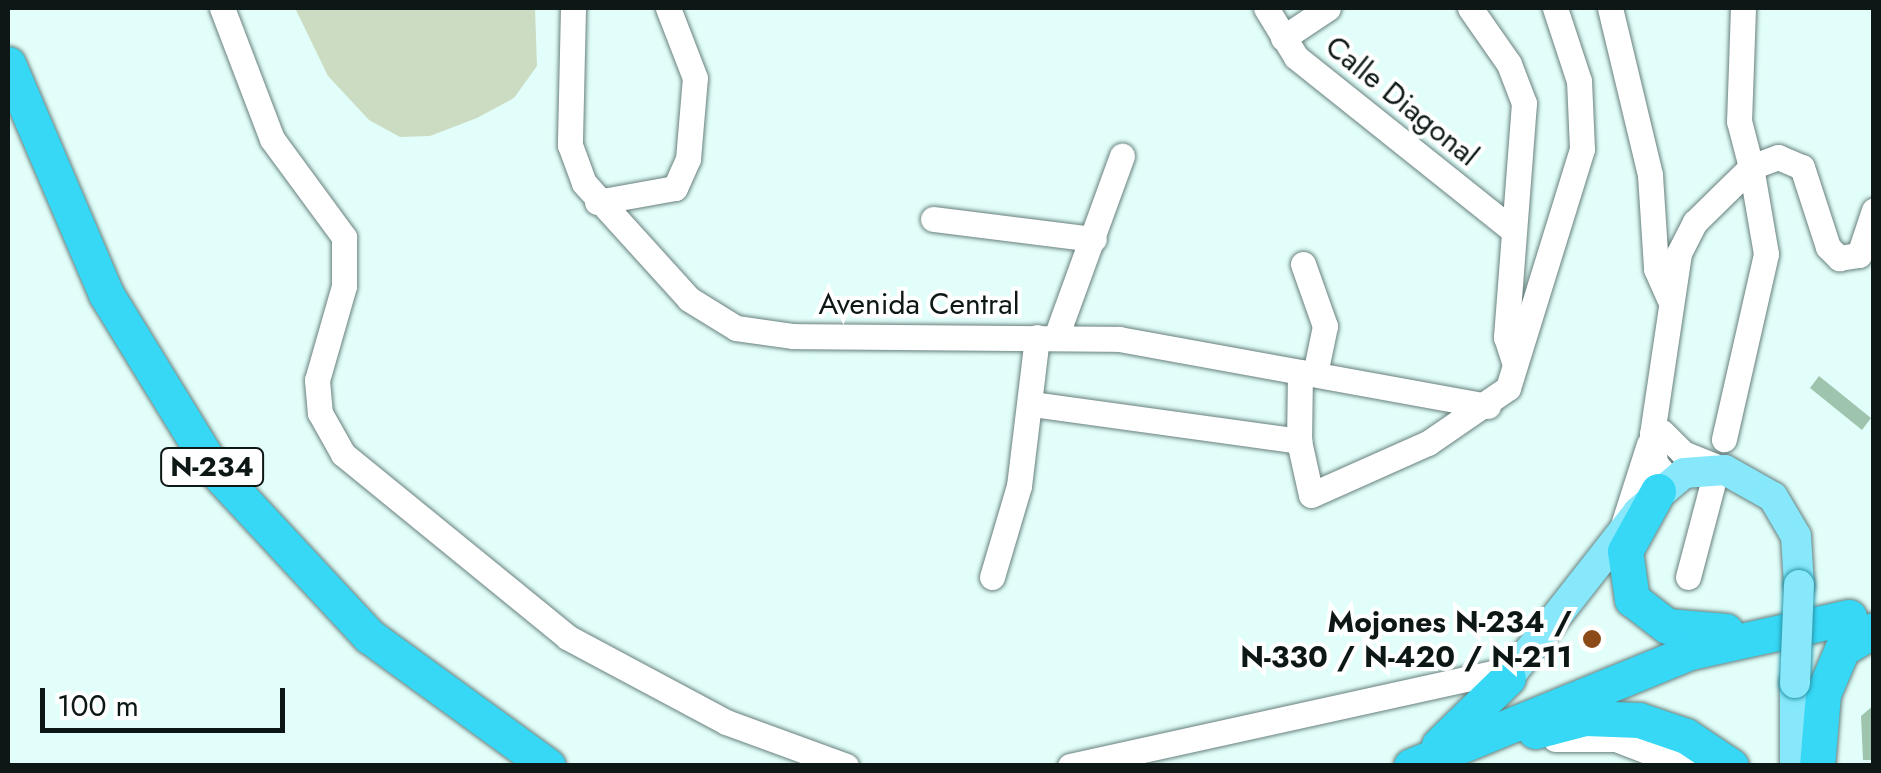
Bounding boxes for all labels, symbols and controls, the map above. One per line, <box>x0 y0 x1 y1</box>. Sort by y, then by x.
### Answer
street label: Calle Diagonal <box>1318 28 1486 174</box>
street label: Avenida Central <box>818 286 1020 322</box>
road number: N-234 <box>160 444 264 490</box>
place label: Mojones N-234 / N-330 / N-420 / N-211 <box>1240 604 1572 674</box>
marker: Mojones N-234 / N-330 / N-420 / N-211 <box>1581 628 1603 650</box>
scale bar <box>45 668 290 730</box>
text: 100 m <box>57 684 139 727</box>

